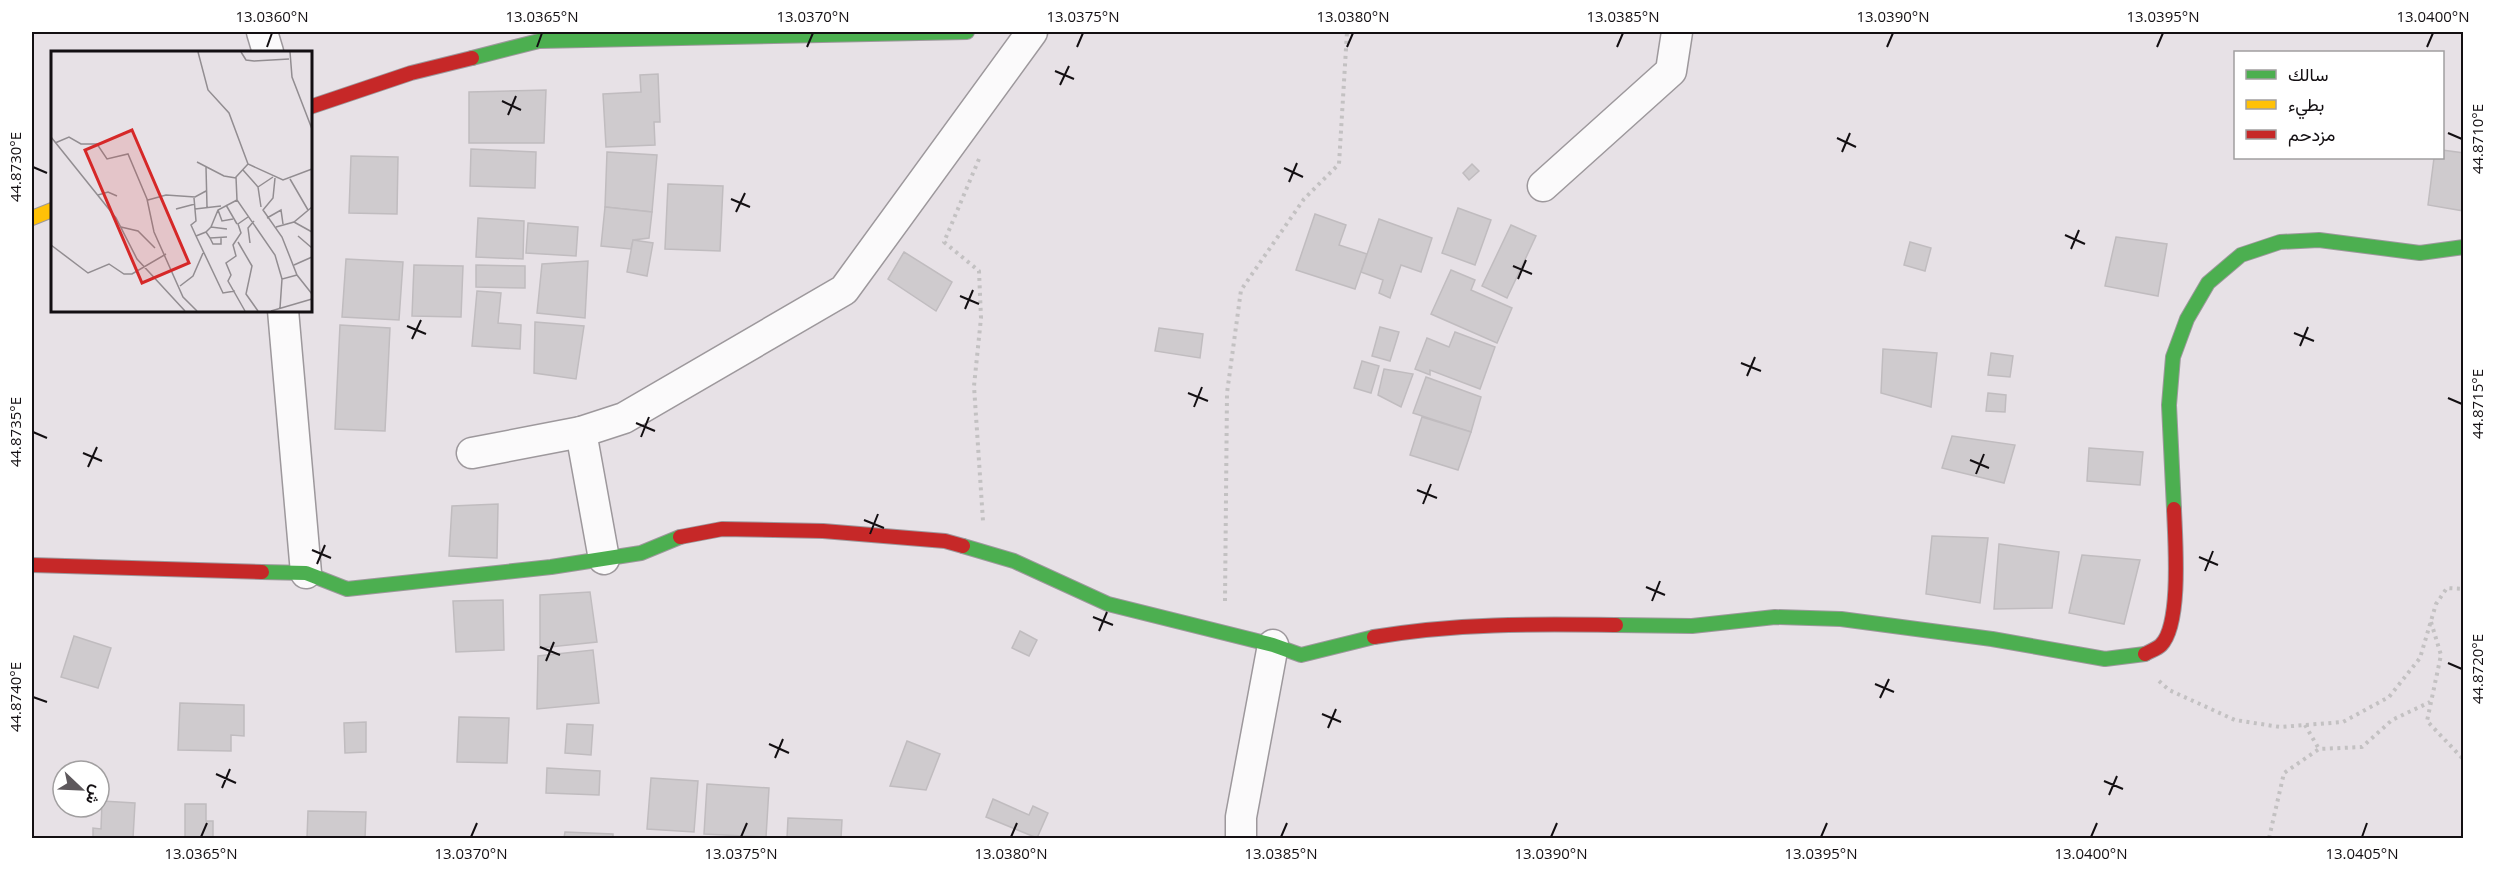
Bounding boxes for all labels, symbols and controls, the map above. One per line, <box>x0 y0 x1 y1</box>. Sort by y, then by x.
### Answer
text: 13.0360°N <box>235 6 309 26</box>
text: 13.0365°N <box>505 6 579 26</box>
text: 13.0370°N <box>776 6 850 26</box>
text: 13.0375°N <box>1046 6 1120 26</box>
text: 13.0380°N <box>1316 6 1390 26</box>
text: 13.0385°N <box>1586 6 1660 26</box>
text: 13.0390°N <box>1856 6 1930 26</box>
text: 13.0395°N <box>2126 6 2200 26</box>
text: 13.0400°N <box>2396 6 2470 26</box>
inset map <box>51 51 312 312</box>
legend <box>2234 51 2444 159</box>
text: سالك <box>2288 62 2328 86</box>
text: بطيء <box>2288 92 2324 120</box>
text: 44.8710°E <box>2467 104 2487 174</box>
text: مزدحم <box>2288 122 2335 147</box>
text: 44.8730°E <box>5 132 25 202</box>
text: 44.8715°E <box>2467 369 2487 439</box>
text: 44.8735°E <box>5 397 25 467</box>
text: 44.8720°E <box>2467 634 2487 704</box>
text: 44.8740°E <box>5 662 25 732</box>
north arrow <box>51 759 111 819</box>
text: ش <box>81 782 109 808</box>
text: 13.0365°N <box>164 843 238 863</box>
text: 13.0370°N <box>434 843 508 863</box>
text: 13.0375°N <box>704 843 778 863</box>
text: 13.0380°N <box>974 843 1048 863</box>
text: 13.0385°N <box>1244 843 1318 863</box>
text: 13.0390°N <box>1514 843 1588 863</box>
text: 13.0395°N <box>1784 843 1858 863</box>
text: 13.0400°N <box>2054 843 2128 863</box>
text: 13.0405°N <box>2325 843 2399 863</box>

